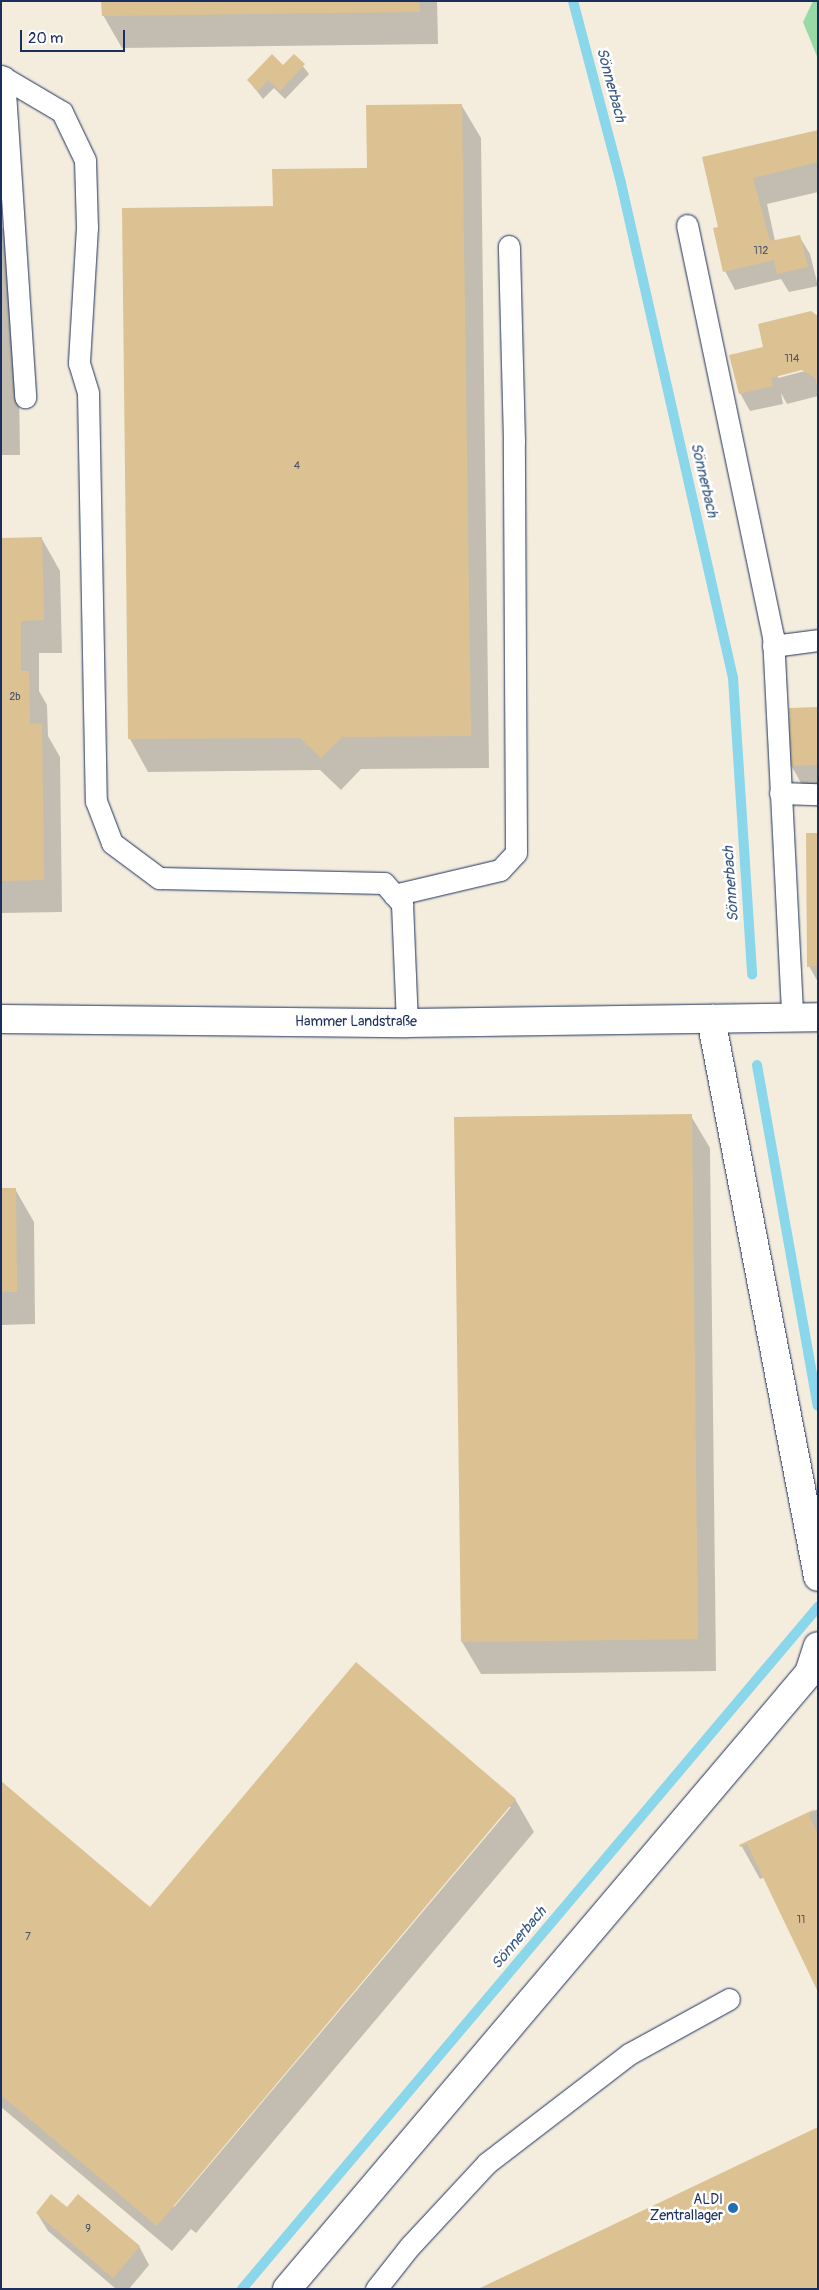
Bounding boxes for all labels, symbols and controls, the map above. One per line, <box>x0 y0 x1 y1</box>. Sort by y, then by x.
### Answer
scale bar <box>22 20 128 52</box>
text: 20 m <box>28 29 63 48</box>
water label: Sönnerbach <box>593 46 629 124</box>
house number: 112 <box>754 244 768 258</box>
house number: 114 <box>785 352 799 366</box>
water label: Sönnerbach <box>687 441 721 519</box>
house number: 4 <box>294 459 300 473</box>
house number: 2b <box>9 690 21 704</box>
water label: Sönnerbach <box>719 846 743 922</box>
street label: Hammer Landstraße <box>295 1014 417 1030</box>
water label: Sönnerbach <box>488 1903 550 1973</box>
house number: 11 <box>797 1913 805 1927</box>
house number: 7 <box>25 1930 31 1944</box>
place label: ALDI Zentrallager <box>650 2192 723 2224</box>
marker: ALDI Zentrallager <box>727 2202 739 2214</box>
house number: 9 <box>85 2222 91 2236</box>

